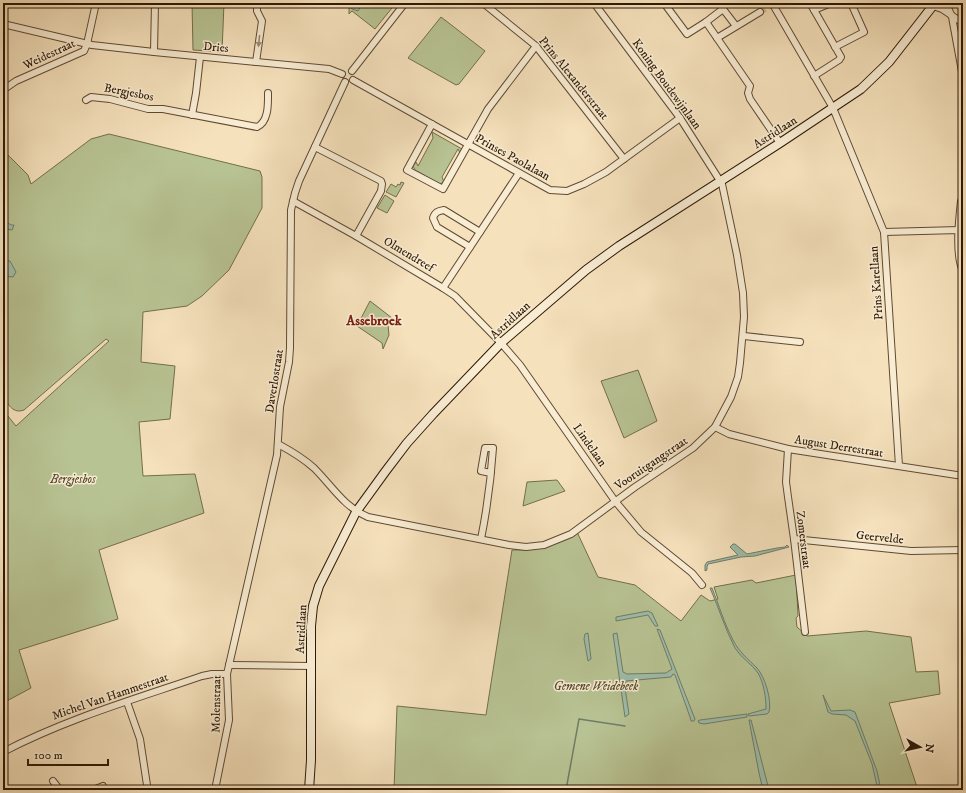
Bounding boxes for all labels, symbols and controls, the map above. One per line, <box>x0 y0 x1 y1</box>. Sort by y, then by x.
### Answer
street label: Prins Alexanderstraat <box>536 34 612 123</box>
one-way arrow <box>255 35 262 47</box>
street label: Weidestraat <box>20 36 78 73</box>
street label: Koning Boudewijnlaan <box>629 36 705 133</box>
street label: Dries <box>203 39 229 56</box>
street label: Bergjesbos <box>103 80 155 105</box>
street label: Astridlaan <box>751 112 801 152</box>
street label: Prinses Paolalaan <box>473 131 553 184</box>
street label: Olmendreef <box>381 233 439 277</box>
street label: Prins Karellaan <box>866 245 887 320</box>
street label: Astridlaan <box>487 298 534 342</box>
district label: Assebroek <box>345 312 403 330</box>
street label: Daverlostraat <box>262 348 287 414</box>
street label: Lindelaan <box>569 421 610 470</box>
street label: August Derrestraat <box>793 432 885 461</box>
street label: Vooruitgangstraat <box>611 433 691 494</box>
park label: Bergjesbos <box>49 472 96 487</box>
street label: Zomerstraat <box>793 510 815 570</box>
street label: Geervelde <box>855 528 904 547</box>
street label: Astridlaan <box>293 603 310 654</box>
street label: Michel Van Hammestraat <box>50 669 170 723</box>
street label: Molenstraat <box>208 675 225 733</box>
park label: Gemene Weidebeek <box>554 679 638 694</box>
north arrow <box>900 727 940 767</box>
scale bar <box>28 741 108 767</box>
text: N <box>921 743 936 754</box>
text: 100 m <box>34 748 63 763</box>

